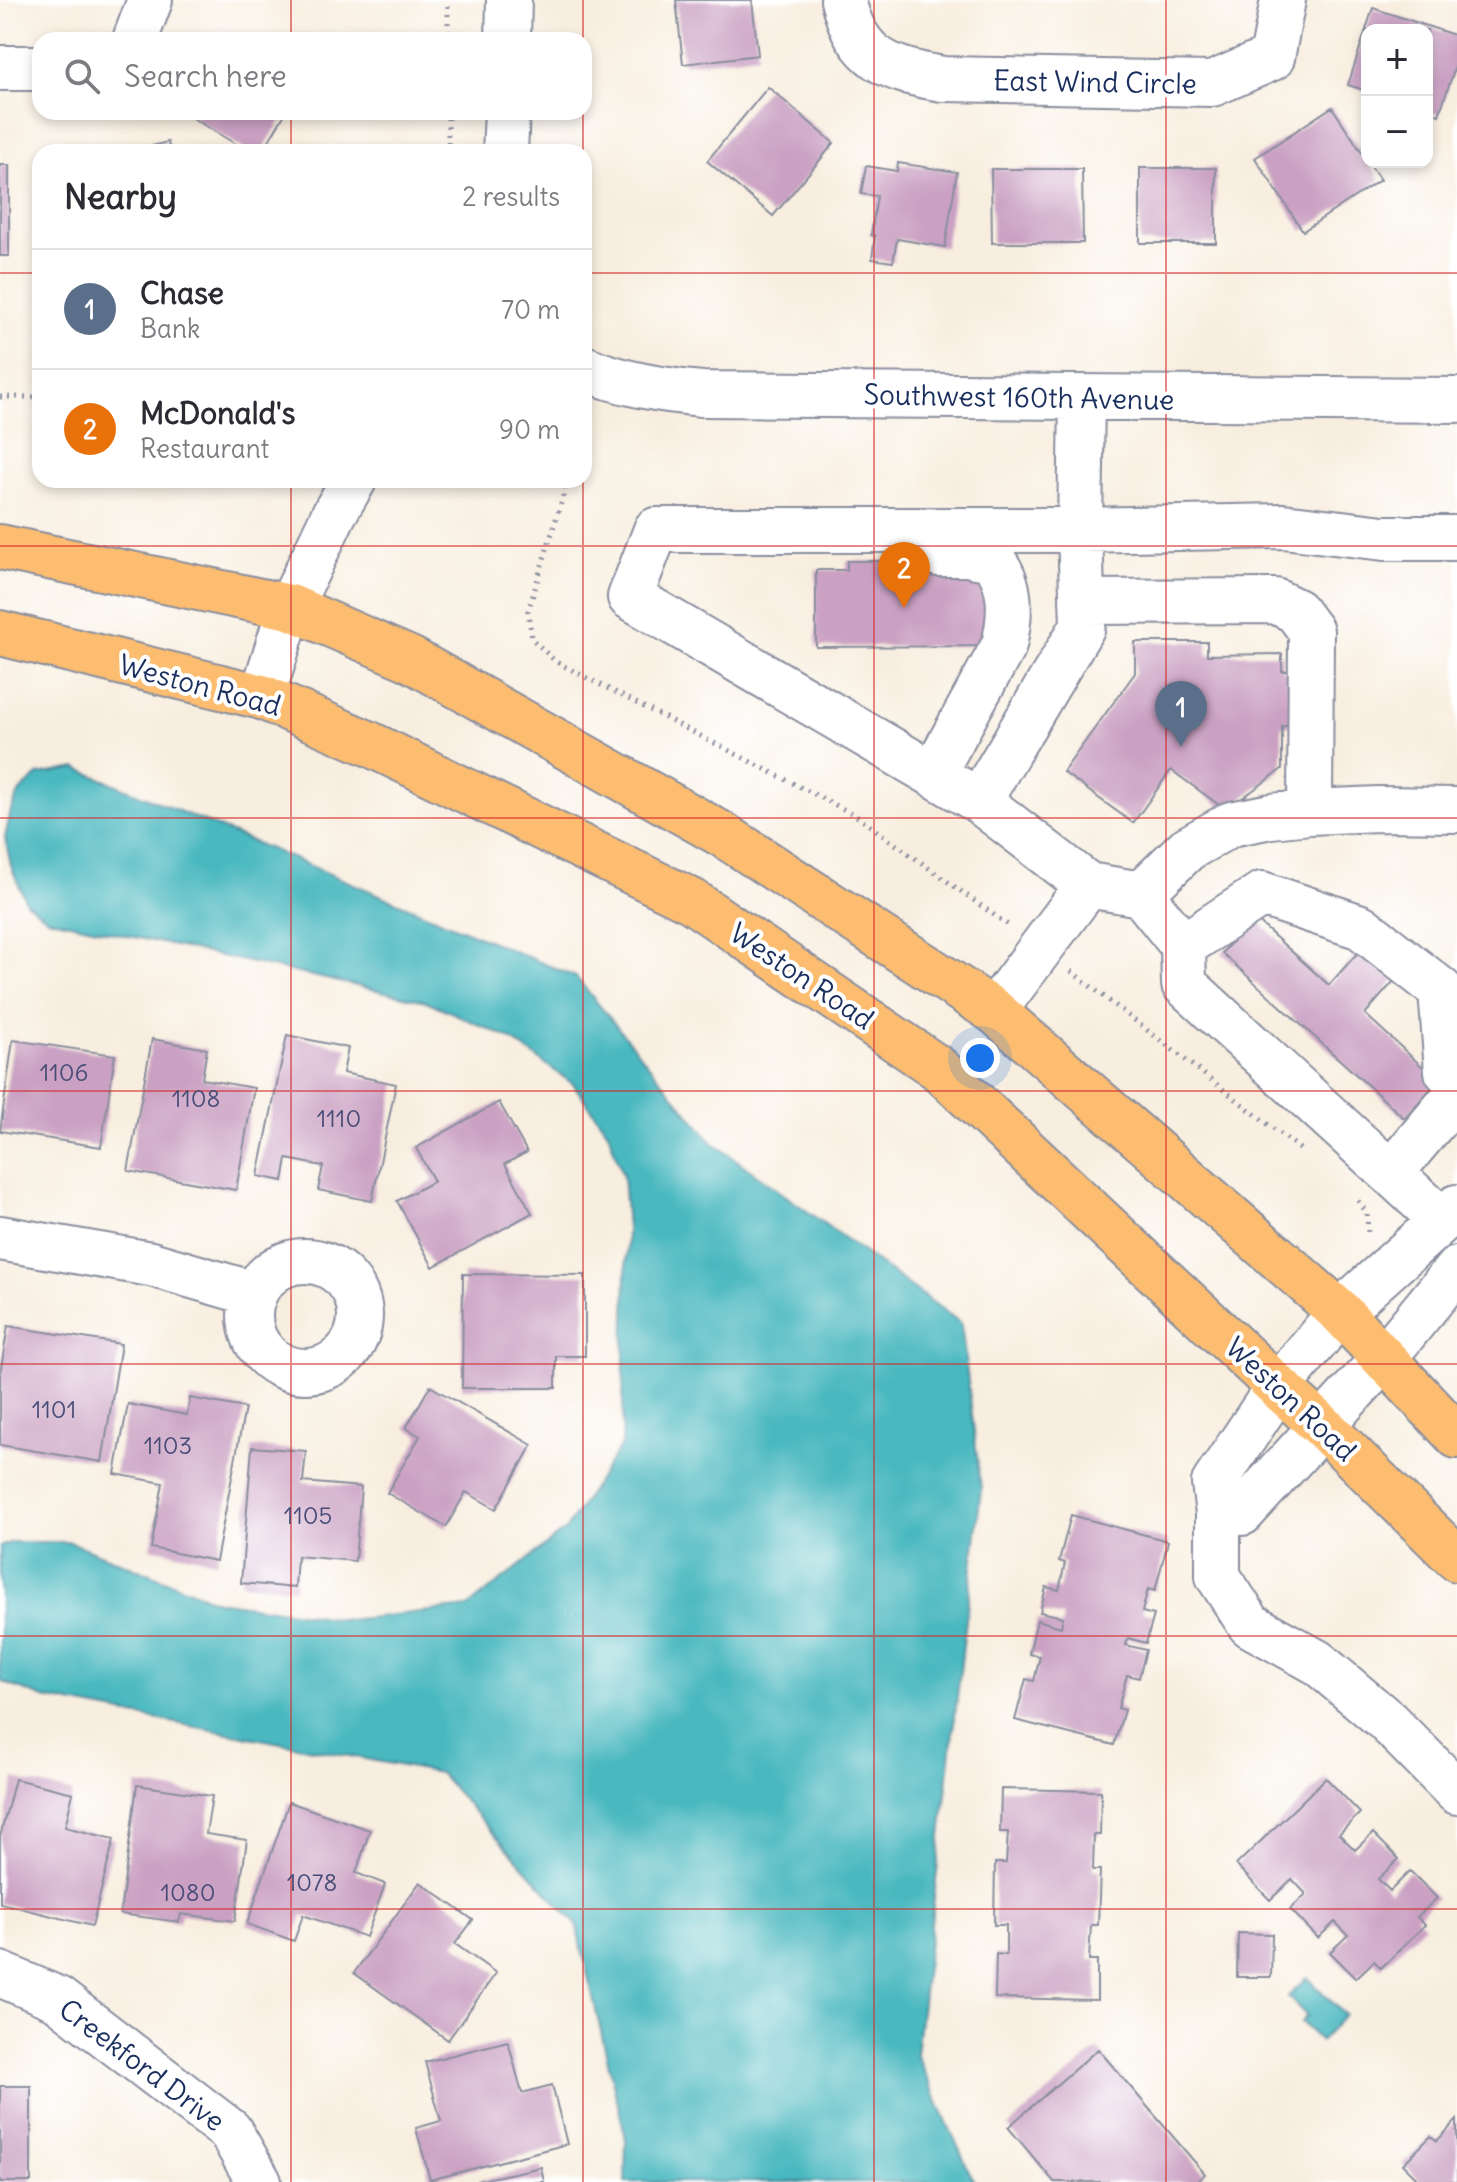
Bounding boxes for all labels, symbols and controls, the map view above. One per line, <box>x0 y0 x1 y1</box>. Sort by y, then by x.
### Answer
map controls <box>1361 24 1433 168</box>
button: + <box>1361 24 1433 96</box>
search box <box>32 32 592 120</box>
icon: search <box>60 54 104 98</box>
text: Search here <box>124 57 287 95</box>
street label: East Wind Circle <box>993 62 1197 102</box>
button: − <box>1361 96 1433 168</box>
text: Nearby <box>64 175 177 218</box>
text: 2 results <box>462 180 560 213</box>
text: Chase <box>140 274 224 312</box>
text: 1 <box>85 293 95 326</box>
text: 70 m <box>501 293 560 326</box>
text: Bank <box>140 312 200 345</box>
street label: Southwest 160th Avenue <box>863 376 1175 418</box>
text: McDonald's <box>140 394 295 432</box>
text: 2 <box>83 413 97 446</box>
text: 90 m <box>499 413 560 446</box>
text: Restaurant <box>140 432 269 465</box>
pin: 2 <box>878 542 930 608</box>
street label: Weston Road <box>115 646 285 724</box>
pin: 1 <box>1155 681 1207 747</box>
street label: Weston Road <box>723 915 881 1037</box>
your location <box>960 1038 1000 1078</box>
house number: 1106 <box>40 1057 88 1087</box>
house number: 1108 <box>172 1083 220 1113</box>
house number: 1110 <box>317 1103 361 1133</box>
street label: Weston Road <box>1218 1329 1364 1469</box>
house number: 1101 <box>32 1394 76 1424</box>
house number: 1103 <box>144 1430 192 1460</box>
house number: 1105 <box>284 1500 332 1530</box>
house number: 1078 <box>287 1867 337 1897</box>
house number: 1080 <box>161 1877 215 1907</box>
street label: Creekford Drive <box>52 1991 232 2139</box>

